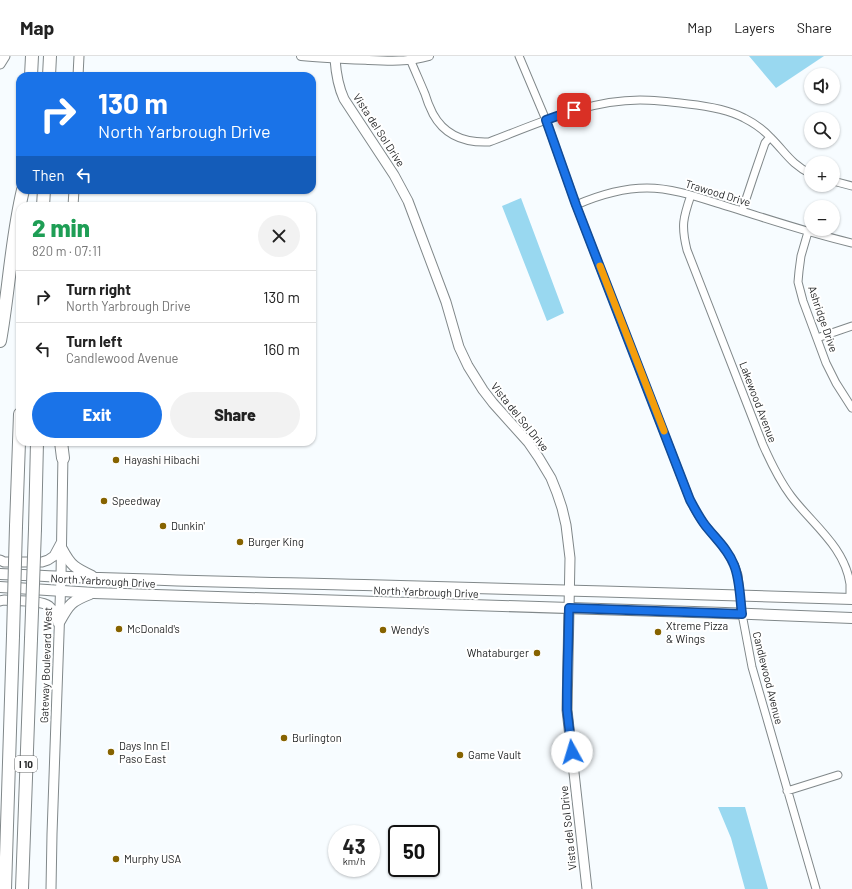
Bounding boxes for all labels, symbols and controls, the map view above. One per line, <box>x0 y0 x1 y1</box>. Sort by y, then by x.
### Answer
text: Map <box>20 16 54 39</box>
text: Map <box>687 19 712 36</box>
text: Layers <box>734 19 775 36</box>
text: Share <box>797 19 832 36</box>
map controls <box>804 68 840 236</box>
button: sound <box>804 68 840 104</box>
text: 130 m <box>98 86 168 120</box>
icon: right <box>32 88 84 140</box>
street label: Vista del Sol Drive <box>351 91 408 169</box>
pin <box>557 93 591 127</box>
icon: arrive <box>563 99 585 121</box>
button: search <box>804 112 840 148</box>
text: North Yarbrough Drive <box>98 120 271 142</box>
button: + <box>804 156 840 192</box>
icon: left <box>73 164 95 186</box>
text: Then <box>32 166 65 184</box>
street label: Trawood Drive <box>684 176 753 209</box>
button: − <box>804 200 840 236</box>
text: 2 min <box>32 213 90 242</box>
button: close <box>258 215 300 257</box>
text: 820 m · 07:11 <box>32 243 101 259</box>
text: Turn right <box>66 280 131 298</box>
street label: Ashridge Drive <box>806 284 841 354</box>
icon: right <box>32 286 54 308</box>
text: 130 m <box>263 288 300 306</box>
text: North Yarbrough Drive <box>66 298 191 314</box>
text: Turn left <box>66 332 122 350</box>
icon: left <box>32 338 54 360</box>
text: 160 m <box>263 340 300 358</box>
text: Candlewood Avenue <box>66 350 179 366</box>
street label: Lakewood Avenue <box>737 359 780 444</box>
street label: Vista del Sol Drive <box>489 380 552 454</box>
button: Exit <box>32 392 162 438</box>
button: Share <box>170 392 300 438</box>
place label: Hayashi Hibachi <box>124 453 200 466</box>
marker: Hayashi Hibachi <box>111 455 121 465</box>
place label: Speedway <box>112 494 161 507</box>
marker: Speedway <box>99 496 109 506</box>
place label: Dunkin' <box>171 519 205 532</box>
marker: Dunkin' <box>158 521 168 531</box>
place label: Burger King <box>248 535 304 548</box>
marker: Burger King <box>235 537 245 547</box>
street label: North Yarbrough Drive <box>50 571 156 590</box>
street label: North Yarbrough Drive <box>373 583 479 600</box>
street label: Gateway Boulevard West <box>37 607 54 723</box>
place label: Xtreme Pizza & Wings <box>666 619 728 645</box>
place label: McDonald's <box>127 622 180 635</box>
place label: Wendy's <box>391 623 429 636</box>
marker: McDonald's <box>114 624 124 634</box>
marker: Wendy's <box>378 625 388 635</box>
marker: Xtreme Pizza & Wings <box>653 627 663 637</box>
street label: Candlewood Avenue <box>751 630 786 726</box>
place label: Whataburger <box>467 646 529 659</box>
marker: Whataburger <box>532 648 542 658</box>
place label: Burlington <box>292 731 342 744</box>
position arrow <box>551 731 593 773</box>
marker: Burlington <box>279 733 289 743</box>
place label: Days Inn El Paso East <box>119 739 170 765</box>
marker: Days Inn El Paso East <box>106 747 116 757</box>
place label: Game Vault <box>468 748 521 761</box>
marker: Game Vault <box>455 750 465 760</box>
road number: I 10 <box>15 756 37 772</box>
street label: Vista del Sol Drive <box>557 785 578 871</box>
speed limit sign: 50 <box>388 825 440 877</box>
text: 43 <box>343 834 365 858</box>
place label: Murphy USA <box>124 852 181 865</box>
marker: Murphy USA <box>111 854 121 864</box>
text: km/h <box>343 855 365 867</box>

